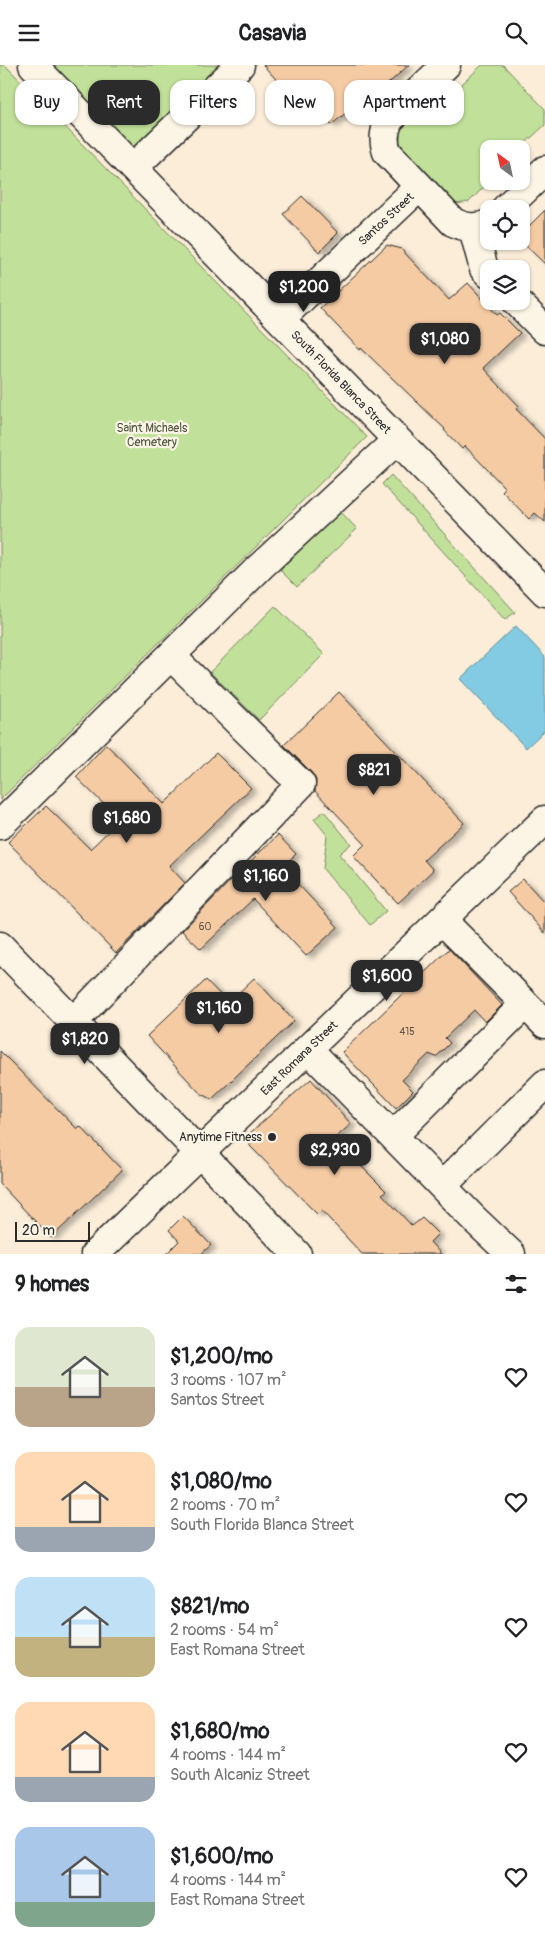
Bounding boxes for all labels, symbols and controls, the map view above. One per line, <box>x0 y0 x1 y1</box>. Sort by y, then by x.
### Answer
icon: menu <box>15 19 43 47</box>
text: Casavia <box>239 19 306 47</box>
icon: search <box>502 19 530 47</box>
chip: Buy <box>15 80 78 125</box>
chip: Rent <box>88 80 160 125</box>
chip: Filters <box>170 80 255 125</box>
chip: New <box>265 80 334 125</box>
chip: Apartment <box>344 80 464 125</box>
north arrow <box>480 140 530 190</box>
map controls <box>480 140 530 310</box>
street label: Santos Street <box>355 190 417 249</box>
button: locate <box>480 200 530 250</box>
button: layers <box>480 260 530 310</box>
pin: $1,200 <box>263 271 345 313</box>
text: $1,200 <box>279 277 329 297</box>
pin: $1,080 <box>404 323 486 365</box>
street label: South Florida Blanca Street <box>287 327 394 437</box>
text: $1,080 <box>421 329 469 349</box>
park label: Saint Michaels Cemetery <box>117 421 188 450</box>
pin: $821 <box>344 753 404 796</box>
text: $821 <box>358 760 390 780</box>
pin: $1,680 <box>86 801 168 844</box>
text: $1,680 <box>103 808 151 828</box>
pin: $1,160 <box>225 859 307 902</box>
text: $1,160 <box>243 866 289 886</box>
house number: 60 <box>199 921 211 933</box>
pin: $1,600 <box>346 959 428 1002</box>
text: $1,600 <box>362 966 412 986</box>
pin: $1,160 <box>178 991 260 1034</box>
text: $1,160 <box>196 998 242 1018</box>
street label: East Romana Street <box>258 1018 341 1099</box>
pin: $1,820 <box>44 1023 126 1065</box>
house number: 415 <box>399 1026 415 1038</box>
text: $1,820 <box>62 1029 108 1049</box>
place label: Anytime Fitness <box>179 1130 263 1145</box>
marker: Anytime Fitness <box>266 1131 278 1143</box>
pin: $2,930 <box>294 1133 376 1176</box>
text: $2,930 <box>310 1140 360 1160</box>
scale bar <box>15 1219 90 1242</box>
text: 20 m <box>22 1222 55 1239</box>
icon: filters <box>502 1270 530 1298</box>
text: 9 homes <box>15 1271 89 1298</box>
text: $1,200/mo <box>170 1343 273 1370</box>
icon: home <box>55 1347 115 1407</box>
icon: heart <box>502 1363 530 1391</box>
text: 3 rooms · 107 m² <box>170 1370 287 1390</box>
text: Santos Street <box>170 1390 264 1410</box>
text: $1,080/mo <box>170 1468 272 1495</box>
icon: home <box>55 1472 115 1532</box>
icon: heart <box>502 1488 530 1516</box>
text: 2 rooms · 70 m² <box>170 1495 280 1515</box>
text: South Florida Blanca Street <box>170 1515 354 1535</box>
text: $821/mo <box>170 1593 249 1620</box>
icon: home <box>55 1597 115 1657</box>
icon: heart <box>502 1613 530 1641</box>
text: 2 rooms · 54 m² <box>170 1620 279 1640</box>
text: East Romana Street <box>170 1640 305 1660</box>
text: $1,680/mo <box>170 1718 270 1745</box>
icon: home <box>55 1722 115 1782</box>
icon: heart <box>502 1738 530 1766</box>
text: 4 rooms · 144 m² <box>170 1745 286 1765</box>
text: South Alcaniz Street <box>170 1765 310 1785</box>
text: $1,600/mo <box>170 1843 273 1870</box>
icon: home <box>55 1847 115 1907</box>
icon: heart <box>502 1863 530 1891</box>
text: 4 rooms · 144 m² <box>170 1870 286 1890</box>
text: East Romana Street <box>170 1890 305 1910</box>

